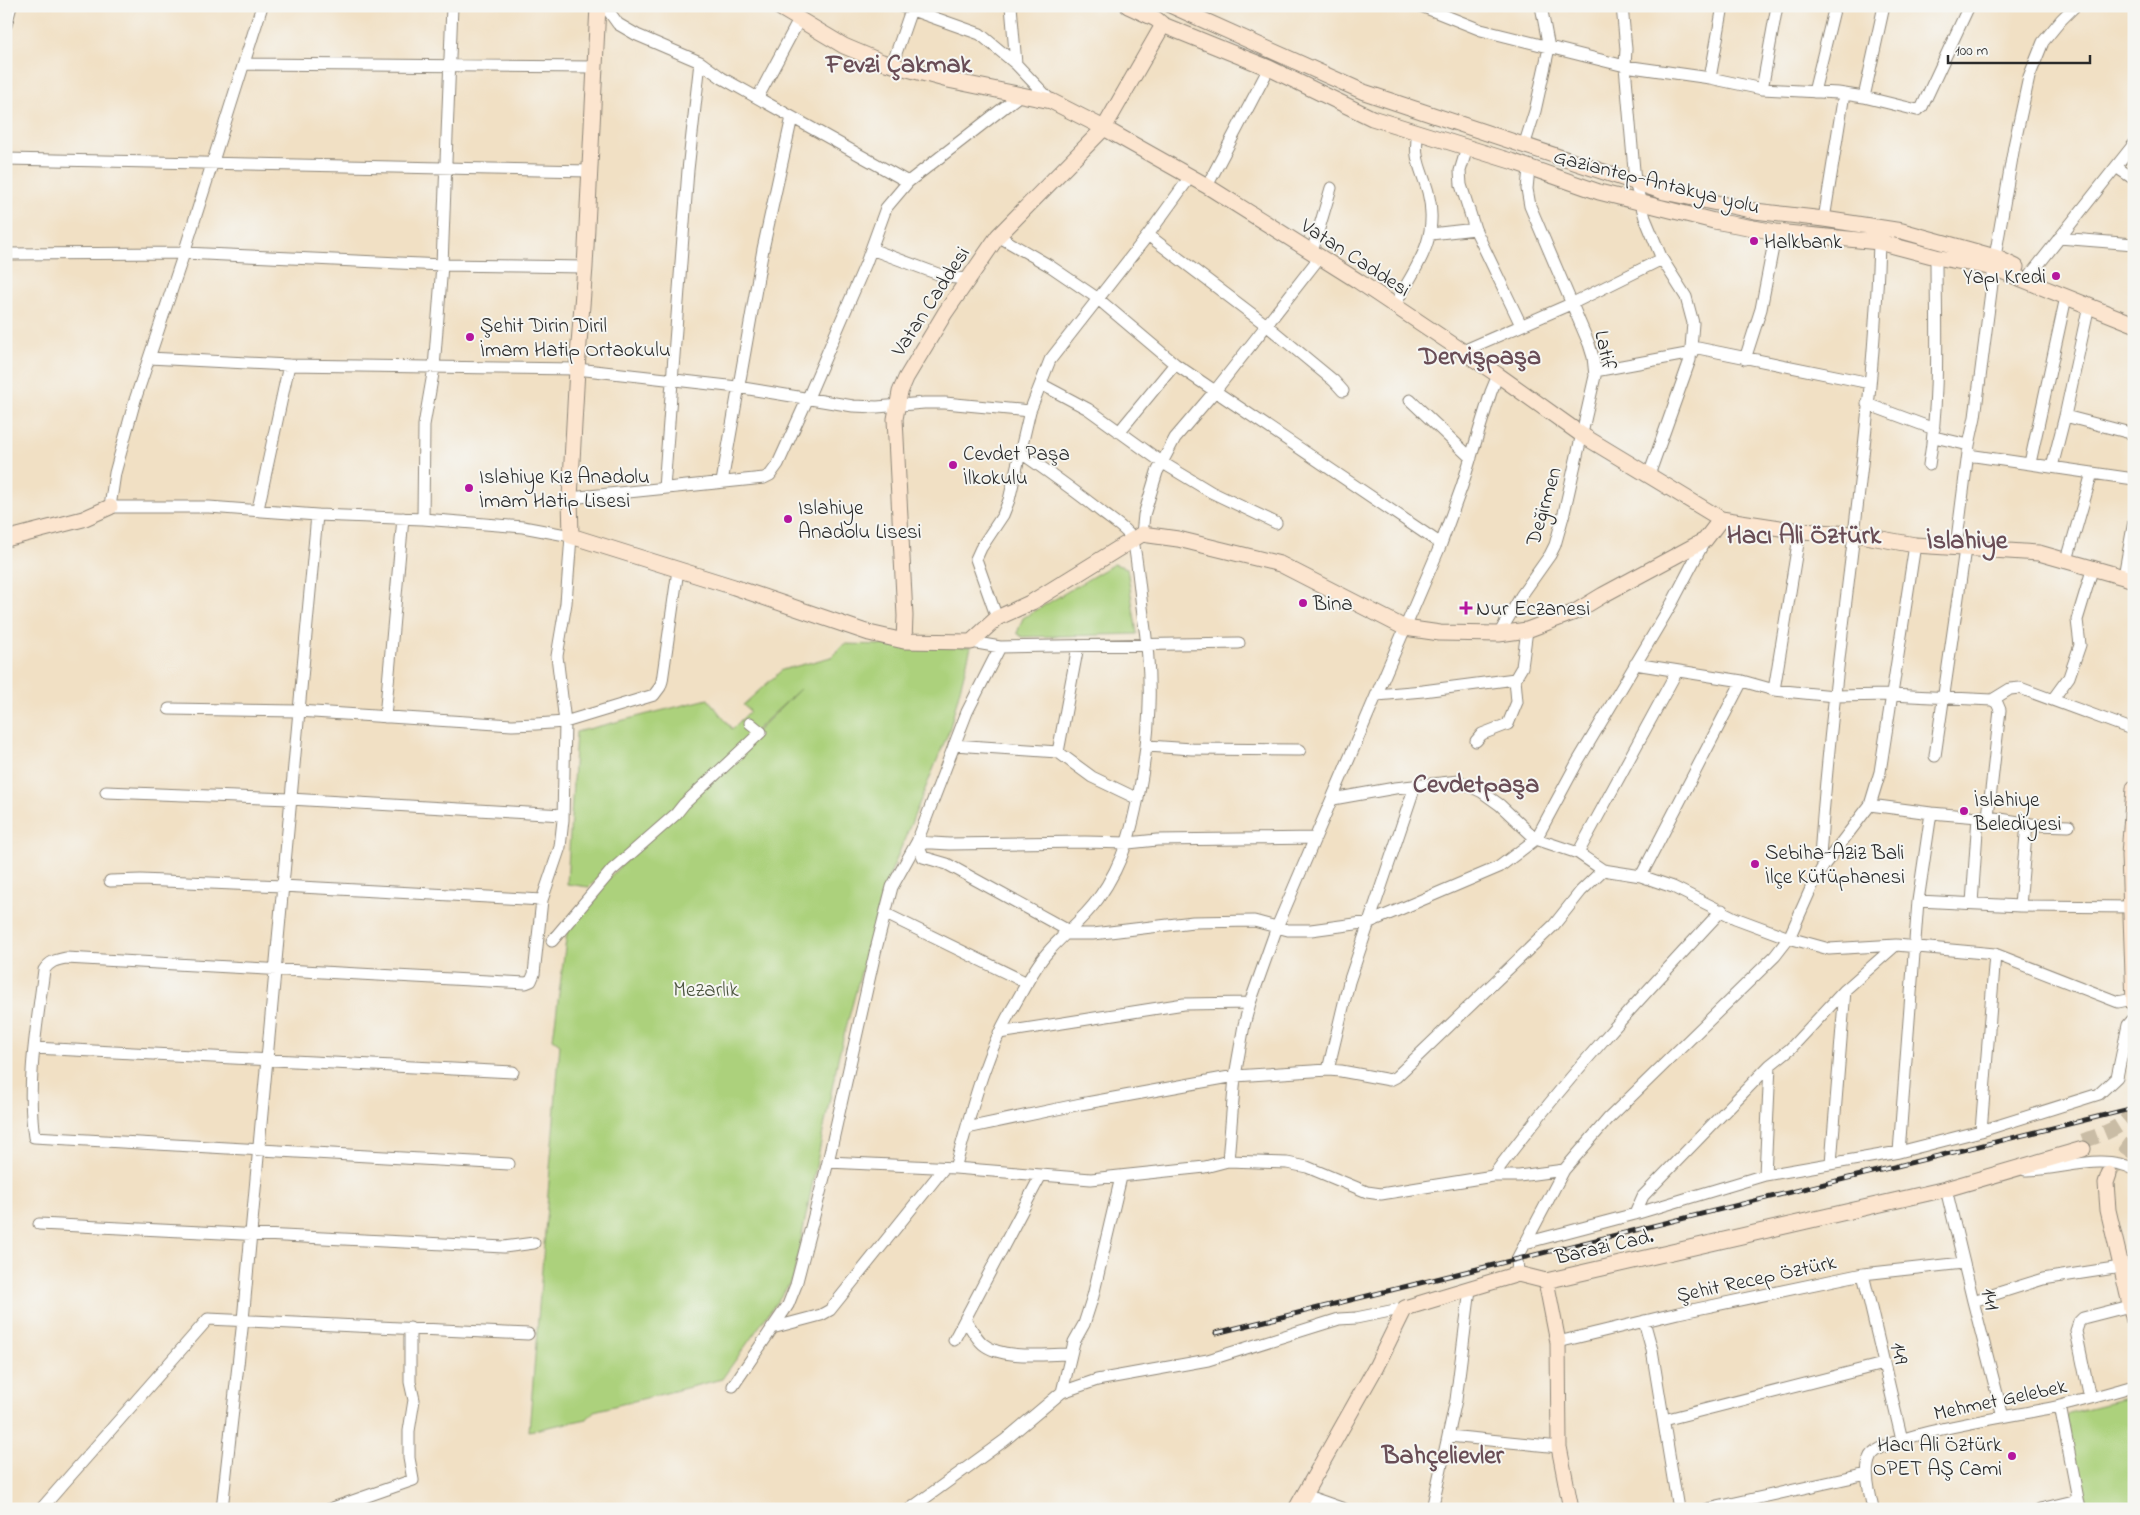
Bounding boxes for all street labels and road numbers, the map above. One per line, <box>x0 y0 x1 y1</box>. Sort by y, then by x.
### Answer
street label: Gaziantep-Antakya yolu <box>1550 143 1763 225</box>
street label: Vatan Caddesi <box>1293 211 1416 305</box>
street label: Vatan Caddesi <box>884 241 978 364</box>
street label: Latif <box>1585 328 1623 373</box>
street label: Değirmen <box>1519 464 1572 551</box>
street label: Barazi Cad. <box>1551 1222 1657 1274</box>
street label: Şehit Recep Öztürk <box>1674 1248 1840 1312</box>
street label: 141 <box>1972 1285 2006 1314</box>
street label: 149 <box>1881 1340 1915 1368</box>
street label: Mehmet Gelebek <box>1931 1372 2071 1430</box>

